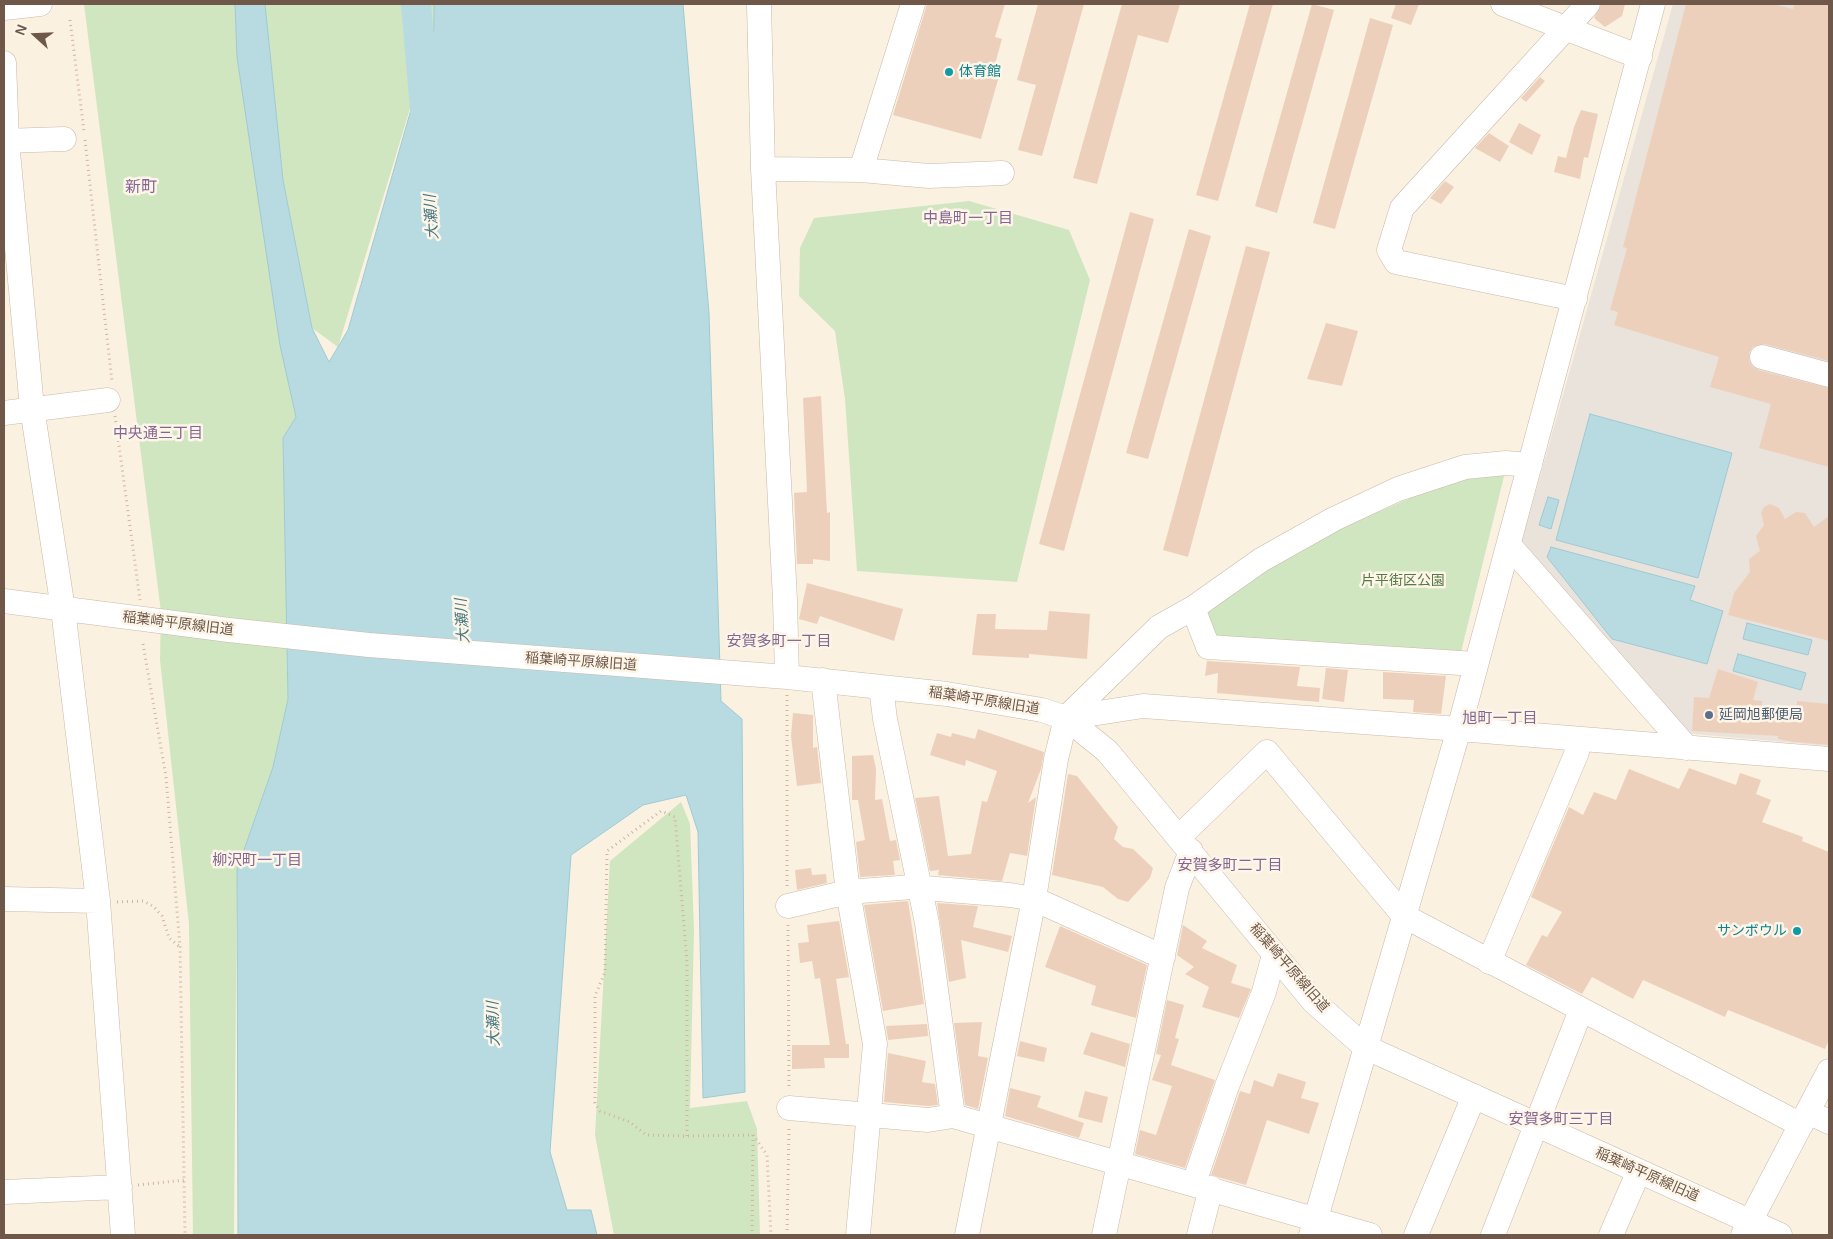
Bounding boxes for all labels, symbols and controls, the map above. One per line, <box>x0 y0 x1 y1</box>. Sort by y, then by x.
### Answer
north arrow <box>10 10 60 60</box>
text: N <box>12 22 30 37</box>
place label: 体育館 <box>959 64 1001 80</box>
marker: 体育館 <box>943 66 955 78</box>
district label: 新町 <box>125 178 157 198</box>
water label: 大瀬川 <box>421 194 443 240</box>
district label: 中島町一丁目 <box>923 210 1013 228</box>
district label: 中央通三丁目 <box>113 425 203 443</box>
park label: 片平街区公園 <box>1361 573 1445 589</box>
water label: 大瀬川 <box>452 598 474 644</box>
street label: 稲葉崎平原線旧道 <box>121 609 235 639</box>
district label: 安賀多町一丁目 <box>727 633 831 651</box>
street label: 稲葉崎平原線旧道 <box>525 650 637 674</box>
street label: 稲葉崎平原線旧道 <box>927 684 1041 718</box>
place label: 延岡旭郵便局 <box>1719 707 1803 723</box>
marker: 延岡旭郵便局 <box>1703 709 1715 721</box>
district label: 旭町一丁目 <box>1463 710 1537 728</box>
district label: 柳沢町一丁目 <box>212 852 302 870</box>
district label: 安賀多町二丁目 <box>1178 857 1282 875</box>
street label: 稲葉崎平原線旧道 <box>1246 920 1332 1016</box>
place label: サンボウル <box>1717 923 1787 939</box>
marker: サンボウル <box>1791 925 1803 937</box>
water label: 大瀬川 <box>484 1001 504 1047</box>
district label: 安賀多町三丁目 <box>1509 1111 1613 1129</box>
street label: 稲葉崎平原線旧道 <box>1592 1145 1702 1205</box>

